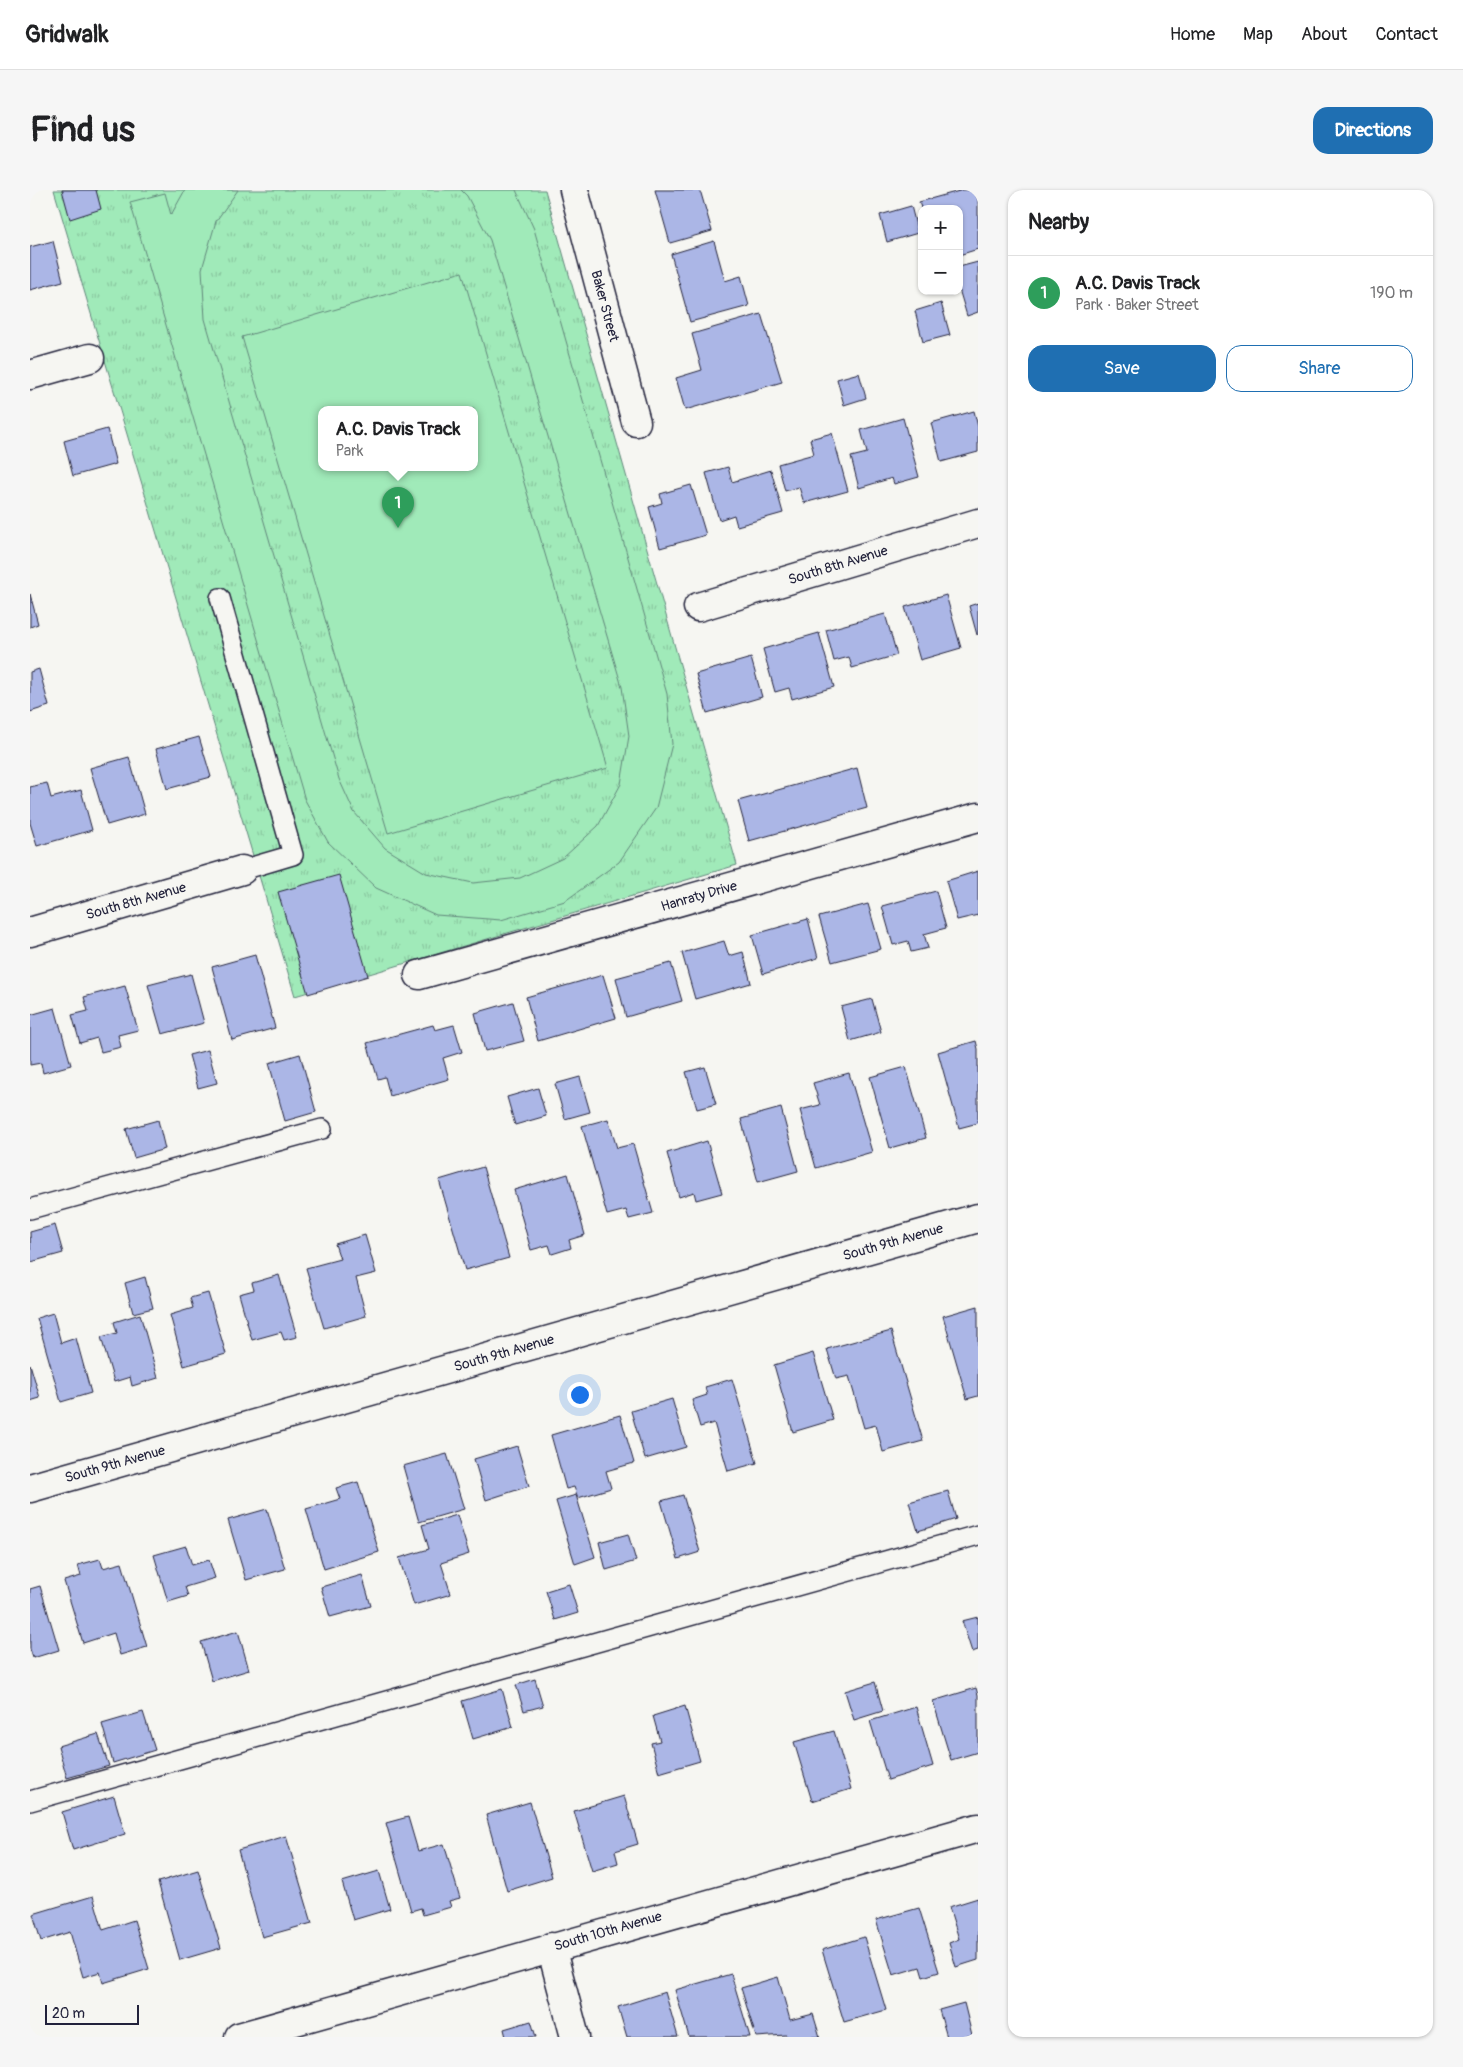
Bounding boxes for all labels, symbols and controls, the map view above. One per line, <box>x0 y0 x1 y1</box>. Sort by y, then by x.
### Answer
text: Gridwalk <box>25 20 109 49</box>
text: Home <box>1170 23 1215 46</box>
text: Map <box>1243 23 1273 46</box>
text: About <box>1301 23 1347 46</box>
text: Contact <box>1375 23 1438 46</box>
button: Directions <box>1313 107 1433 154</box>
text: Find us <box>30 108 135 152</box>
map controls <box>918 205 963 295</box>
button: + <box>918 205 963 250</box>
text: Nearby <box>1028 209 1089 236</box>
button: − <box>918 250 963 295</box>
street label: Baker Street <box>587 268 623 344</box>
text: A.C. Davis Track <box>1075 271 1200 295</box>
text: 1 <box>1041 283 1047 303</box>
text: 190 m <box>1370 283 1413 303</box>
text: Park · Baker Street <box>1075 295 1199 315</box>
button: Save <box>1028 345 1216 392</box>
button: Share <box>1226 345 1413 392</box>
popup <box>318 406 478 471</box>
text: A.C. Davis Track <box>336 417 460 441</box>
text: Park <box>336 441 364 461</box>
pin: 1 <box>382 487 414 528</box>
street label: South 8th Avenue <box>786 542 890 588</box>
street label: Hanraty Drive <box>659 877 739 915</box>
street label: South 8th Avenue <box>84 879 188 923</box>
street label: South 9th Avenue <box>841 1220 945 1264</box>
street label: South 9th Avenue <box>452 1331 556 1375</box>
your location <box>567 1382 593 1408</box>
street label: South 9th Avenue <box>63 1442 167 1486</box>
street label: South 10th Avenue <box>552 1907 664 1955</box>
scale bar <box>45 2002 139 2025</box>
text: 20 m <box>52 2005 85 2022</box>

